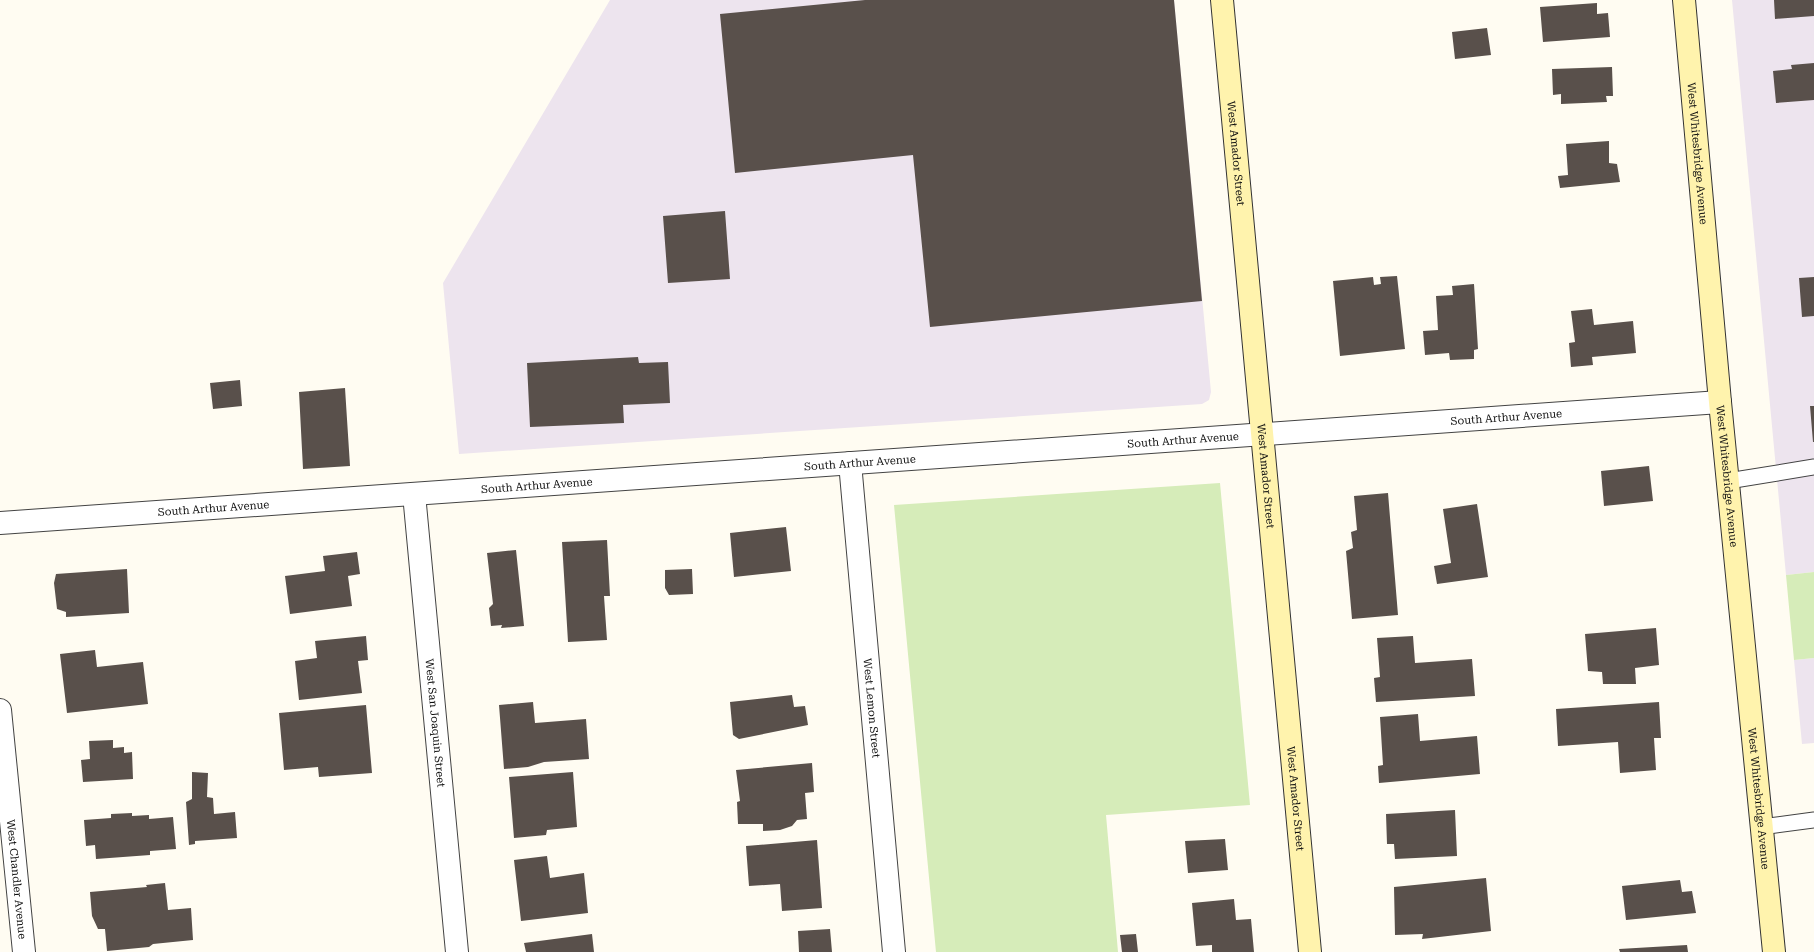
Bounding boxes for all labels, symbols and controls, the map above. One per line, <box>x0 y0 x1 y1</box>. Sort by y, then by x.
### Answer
street label: West Whitesbridge Avenue <box>1685 82 1711 225</box>
street label: West Amador Street <box>1225 100 1247 206</box>
street label: West Whitesbridge Avenue <box>1714 404 1741 548</box>
street label: South Arthur Avenue <box>1450 407 1563 427</box>
street label: West Amador Street <box>1255 423 1277 529</box>
street label: South Arthur Avenue <box>1127 429 1239 450</box>
street label: South Arthur Avenue <box>804 452 916 473</box>
street label: South Arthur Avenue <box>480 475 593 496</box>
street label: South Arthur Avenue <box>157 498 270 518</box>
street label: West San Joaquin Street <box>423 658 448 788</box>
street label: West Lemon Street <box>861 658 883 758</box>
street label: West Whitesbridge Avenue <box>1745 727 1772 870</box>
street label: West Amador Street <box>1285 746 1307 852</box>
street label: West Chandler Avenue <box>4 819 29 940</box>

